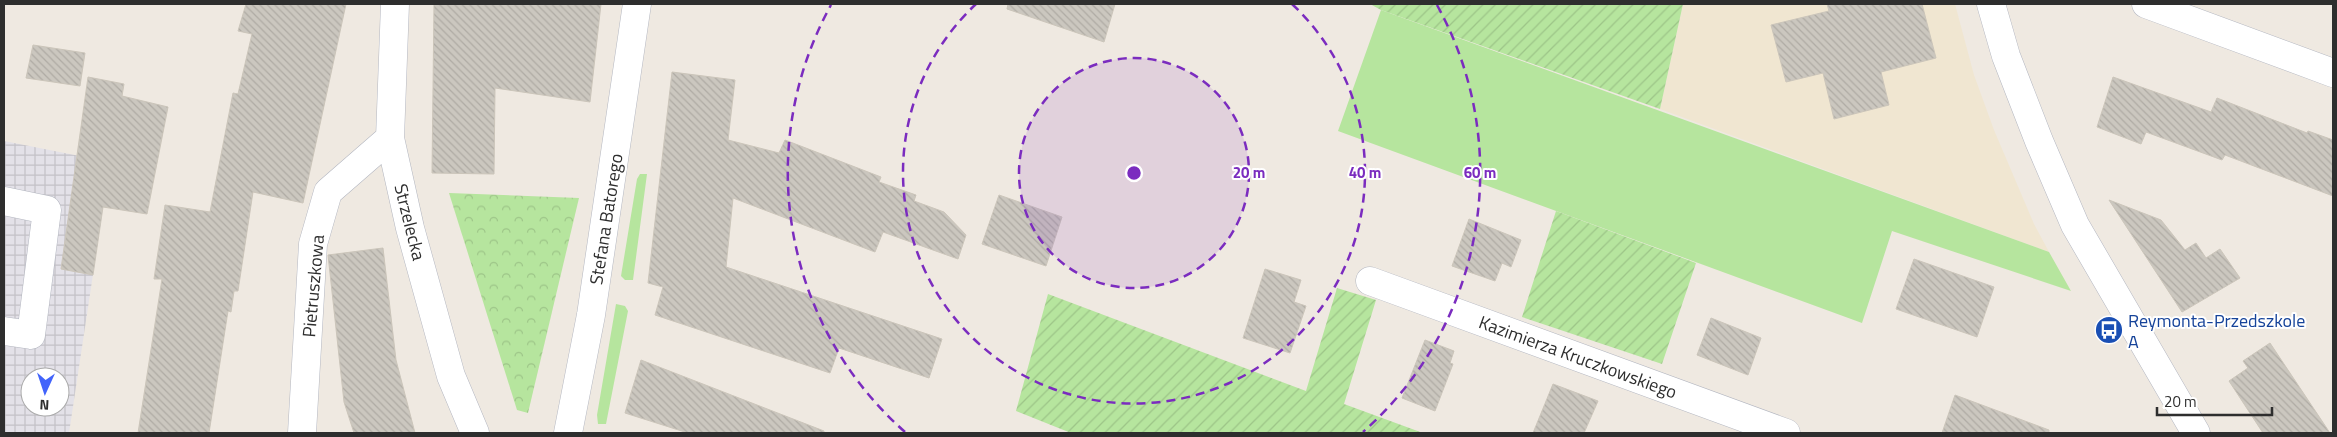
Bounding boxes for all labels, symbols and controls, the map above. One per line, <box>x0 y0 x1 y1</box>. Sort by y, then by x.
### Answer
street label: Stefana Batorego <box>582 151 630 287</box>
text: 20 m <box>1233 161 1265 184</box>
text: 40 m <box>1349 161 1381 184</box>
text: 60 m <box>1464 161 1496 184</box>
centre of rings <box>1125 164 1143 182</box>
street label: Strzelecka <box>387 181 433 263</box>
street label: Pietruszkowa <box>295 234 331 338</box>
place label: Reymonta-Przedszkole A <box>2128 307 2305 355</box>
street label: Kazimierza Kruczkowskiego <box>1475 309 1681 405</box>
bus stop icon: Reymonta-Przedszkole A <box>2094 315 2124 345</box>
north arrow <box>20 367 70 417</box>
scale bar <box>2157 384 2272 416</box>
text: 20 m <box>2164 390 2197 413</box>
text: N <box>39 395 50 416</box>

